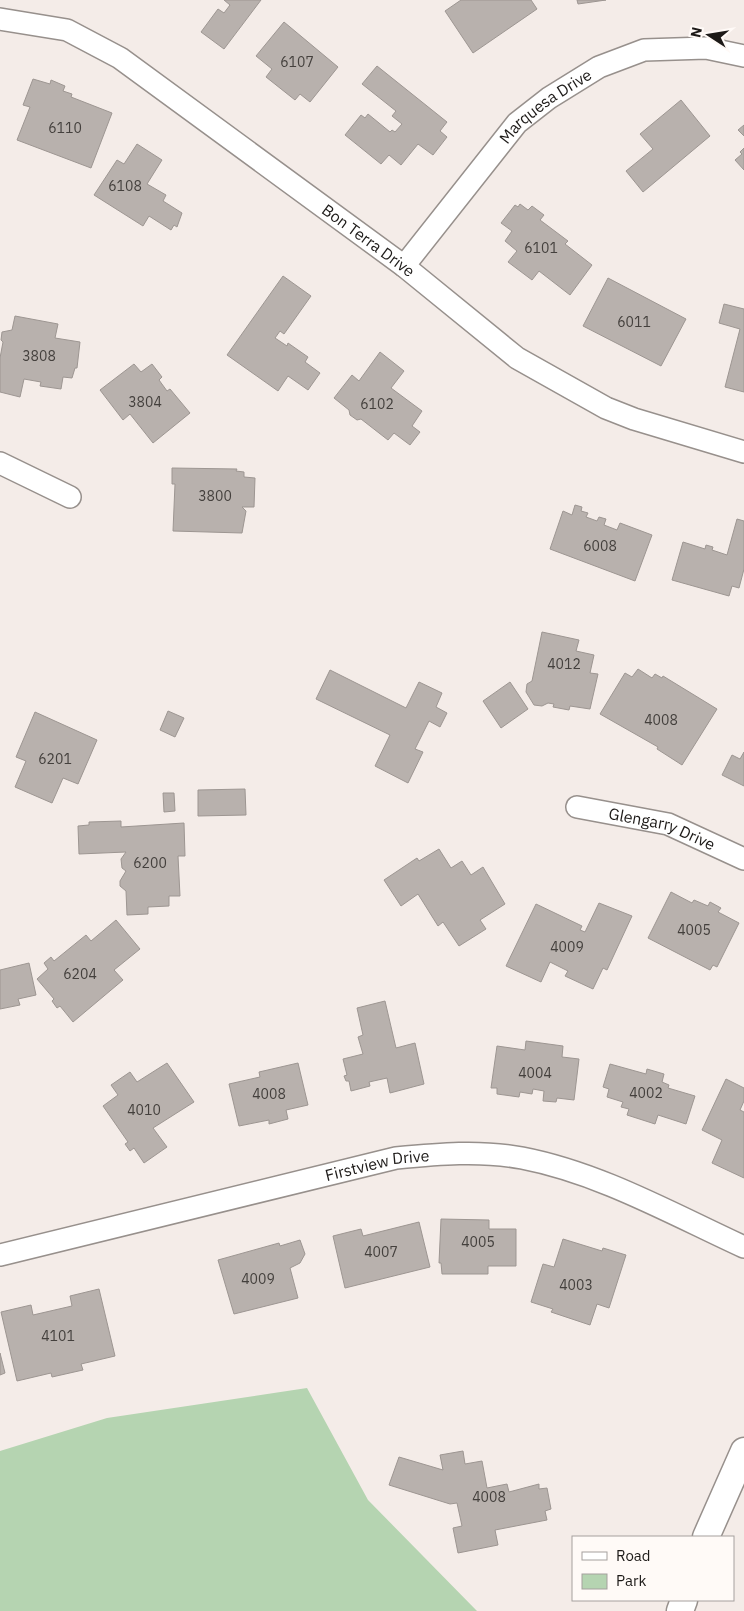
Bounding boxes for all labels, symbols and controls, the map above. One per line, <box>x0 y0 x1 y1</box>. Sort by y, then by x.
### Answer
north arrow <box>684 10 734 60</box>
text: N <box>686 25 706 39</box>
house number: 6107 <box>280 53 314 71</box>
street label: Marquesa Drive <box>495 64 595 147</box>
house number: 6110 <box>48 119 82 137</box>
house number: 6108 <box>108 177 142 195</box>
street label: Bon Terra Drive <box>318 199 419 281</box>
house number: 6101 <box>524 239 558 257</box>
house number: 6011 <box>617 313 651 331</box>
house number: 3808 <box>22 347 56 365</box>
house number: 3804 <box>128 393 162 411</box>
house number: 6102 <box>360 395 394 413</box>
house number: 3800 <box>198 487 232 505</box>
house number: 6008 <box>583 537 617 555</box>
house number: 4012 <box>547 655 581 673</box>
house number: 4008 <box>644 711 678 729</box>
house number: 6201 <box>38 750 72 768</box>
street label: Glengarry Drive <box>607 803 719 855</box>
house number: 6200 <box>133 854 167 872</box>
house number: 4005 <box>677 921 711 939</box>
house number: 4009 <box>550 938 584 956</box>
house number: 6204 <box>63 965 97 983</box>
house number: 4004 <box>518 1064 552 1082</box>
house number: 4002 <box>629 1084 663 1102</box>
house number: 4008 <box>252 1085 286 1103</box>
house number: 4010 <box>127 1101 161 1119</box>
street label: Firstview Drive <box>323 1145 430 1185</box>
house number: 4005 <box>461 1233 495 1251</box>
house number: 4007 <box>364 1243 398 1261</box>
house number: 4009 <box>241 1270 275 1288</box>
house number: 4003 <box>559 1276 593 1294</box>
house number: 4101 <box>41 1327 75 1345</box>
house number: 4008 <box>472 1488 506 1506</box>
legend <box>572 1536 734 1601</box>
text: Road <box>616 1546 651 1565</box>
text: Park <box>616 1571 646 1590</box>

